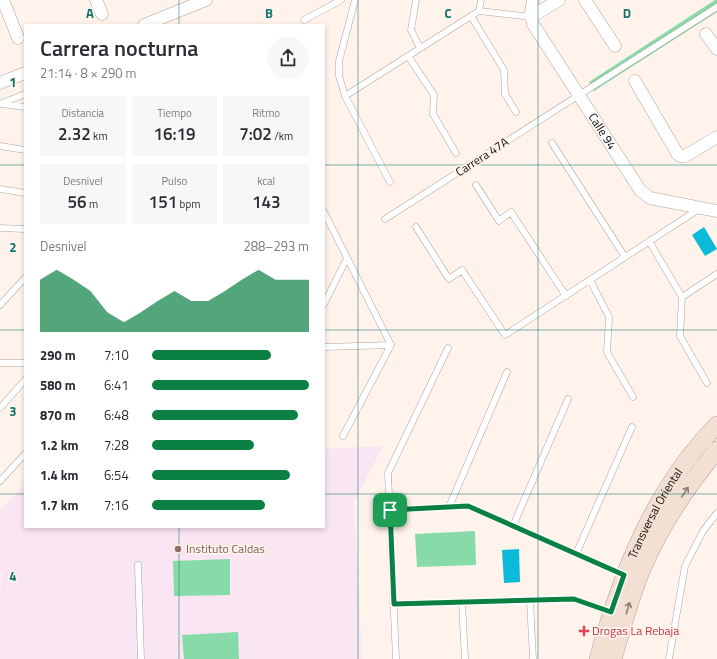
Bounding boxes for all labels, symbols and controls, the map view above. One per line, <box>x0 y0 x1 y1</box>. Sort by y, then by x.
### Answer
text: A <box>86 3 94 23</box>
text: B <box>265 3 273 23</box>
text: C <box>444 3 452 23</box>
text: D <box>623 3 631 23</box>
text: Carrera nocturna <box>40 31 198 65</box>
button: share <box>267 37 309 79</box>
text: 21:14 · 8 × 290 m <box>40 63 136 83</box>
text: 1 <box>9 72 17 92</box>
text: Distancia <box>62 105 104 121</box>
text: Tiempo <box>157 105 192 121</box>
text: Ritmo <box>252 105 280 121</box>
street label: Calle 94 <box>584 109 622 153</box>
text: 2.32 <box>58 121 91 147</box>
text: 16:19 <box>153 121 196 147</box>
text: 7:02 <box>239 121 272 147</box>
text: km <box>91 128 108 144</box>
text: /km <box>272 128 293 144</box>
street label: Carrera 47A <box>451 132 512 181</box>
text: Desnivel <box>63 173 103 189</box>
text: Pulso <box>162 173 187 189</box>
text: kcal <box>257 173 275 189</box>
text: 56 <box>67 189 87 215</box>
text: 151 <box>149 189 177 215</box>
text: 143 <box>252 189 280 215</box>
text: m <box>87 196 98 212</box>
text: bpm <box>177 196 200 212</box>
text: Desnivel <box>40 236 87 256</box>
text: 288–293 m <box>243 236 309 256</box>
text: 2 <box>9 237 17 257</box>
text: 290 m <box>40 345 76 365</box>
text: 7:10 <box>104 345 129 365</box>
text: 580 m <box>40 375 76 395</box>
text: 6:41 <box>104 375 129 395</box>
text: 3 <box>9 401 17 421</box>
text: 870 m <box>40 405 76 425</box>
text: 6:48 <box>104 405 129 425</box>
text: 1.2 km <box>40 435 78 455</box>
text: 7:28 <box>104 435 129 455</box>
street label: Transversal Oriental <box>623 464 687 561</box>
text: 1.4 km <box>40 465 78 485</box>
text: 6:54 <box>104 465 129 485</box>
one-way arrow <box>681 487 689 498</box>
pin <box>373 493 407 527</box>
text: 1.7 km <box>40 495 78 515</box>
text: 7:16 <box>104 495 129 515</box>
icon: arrive <box>379 499 401 521</box>
place label: Instituto Caldas <box>186 539 265 558</box>
marker: Instituto Caldas <box>173 544 183 554</box>
text: 4 <box>9 566 17 586</box>
one-way arrow <box>625 602 632 615</box>
place label: Drogas La Rebaja <box>592 621 679 640</box>
marker: Drogas La Rebaja <box>579 626 589 636</box>

